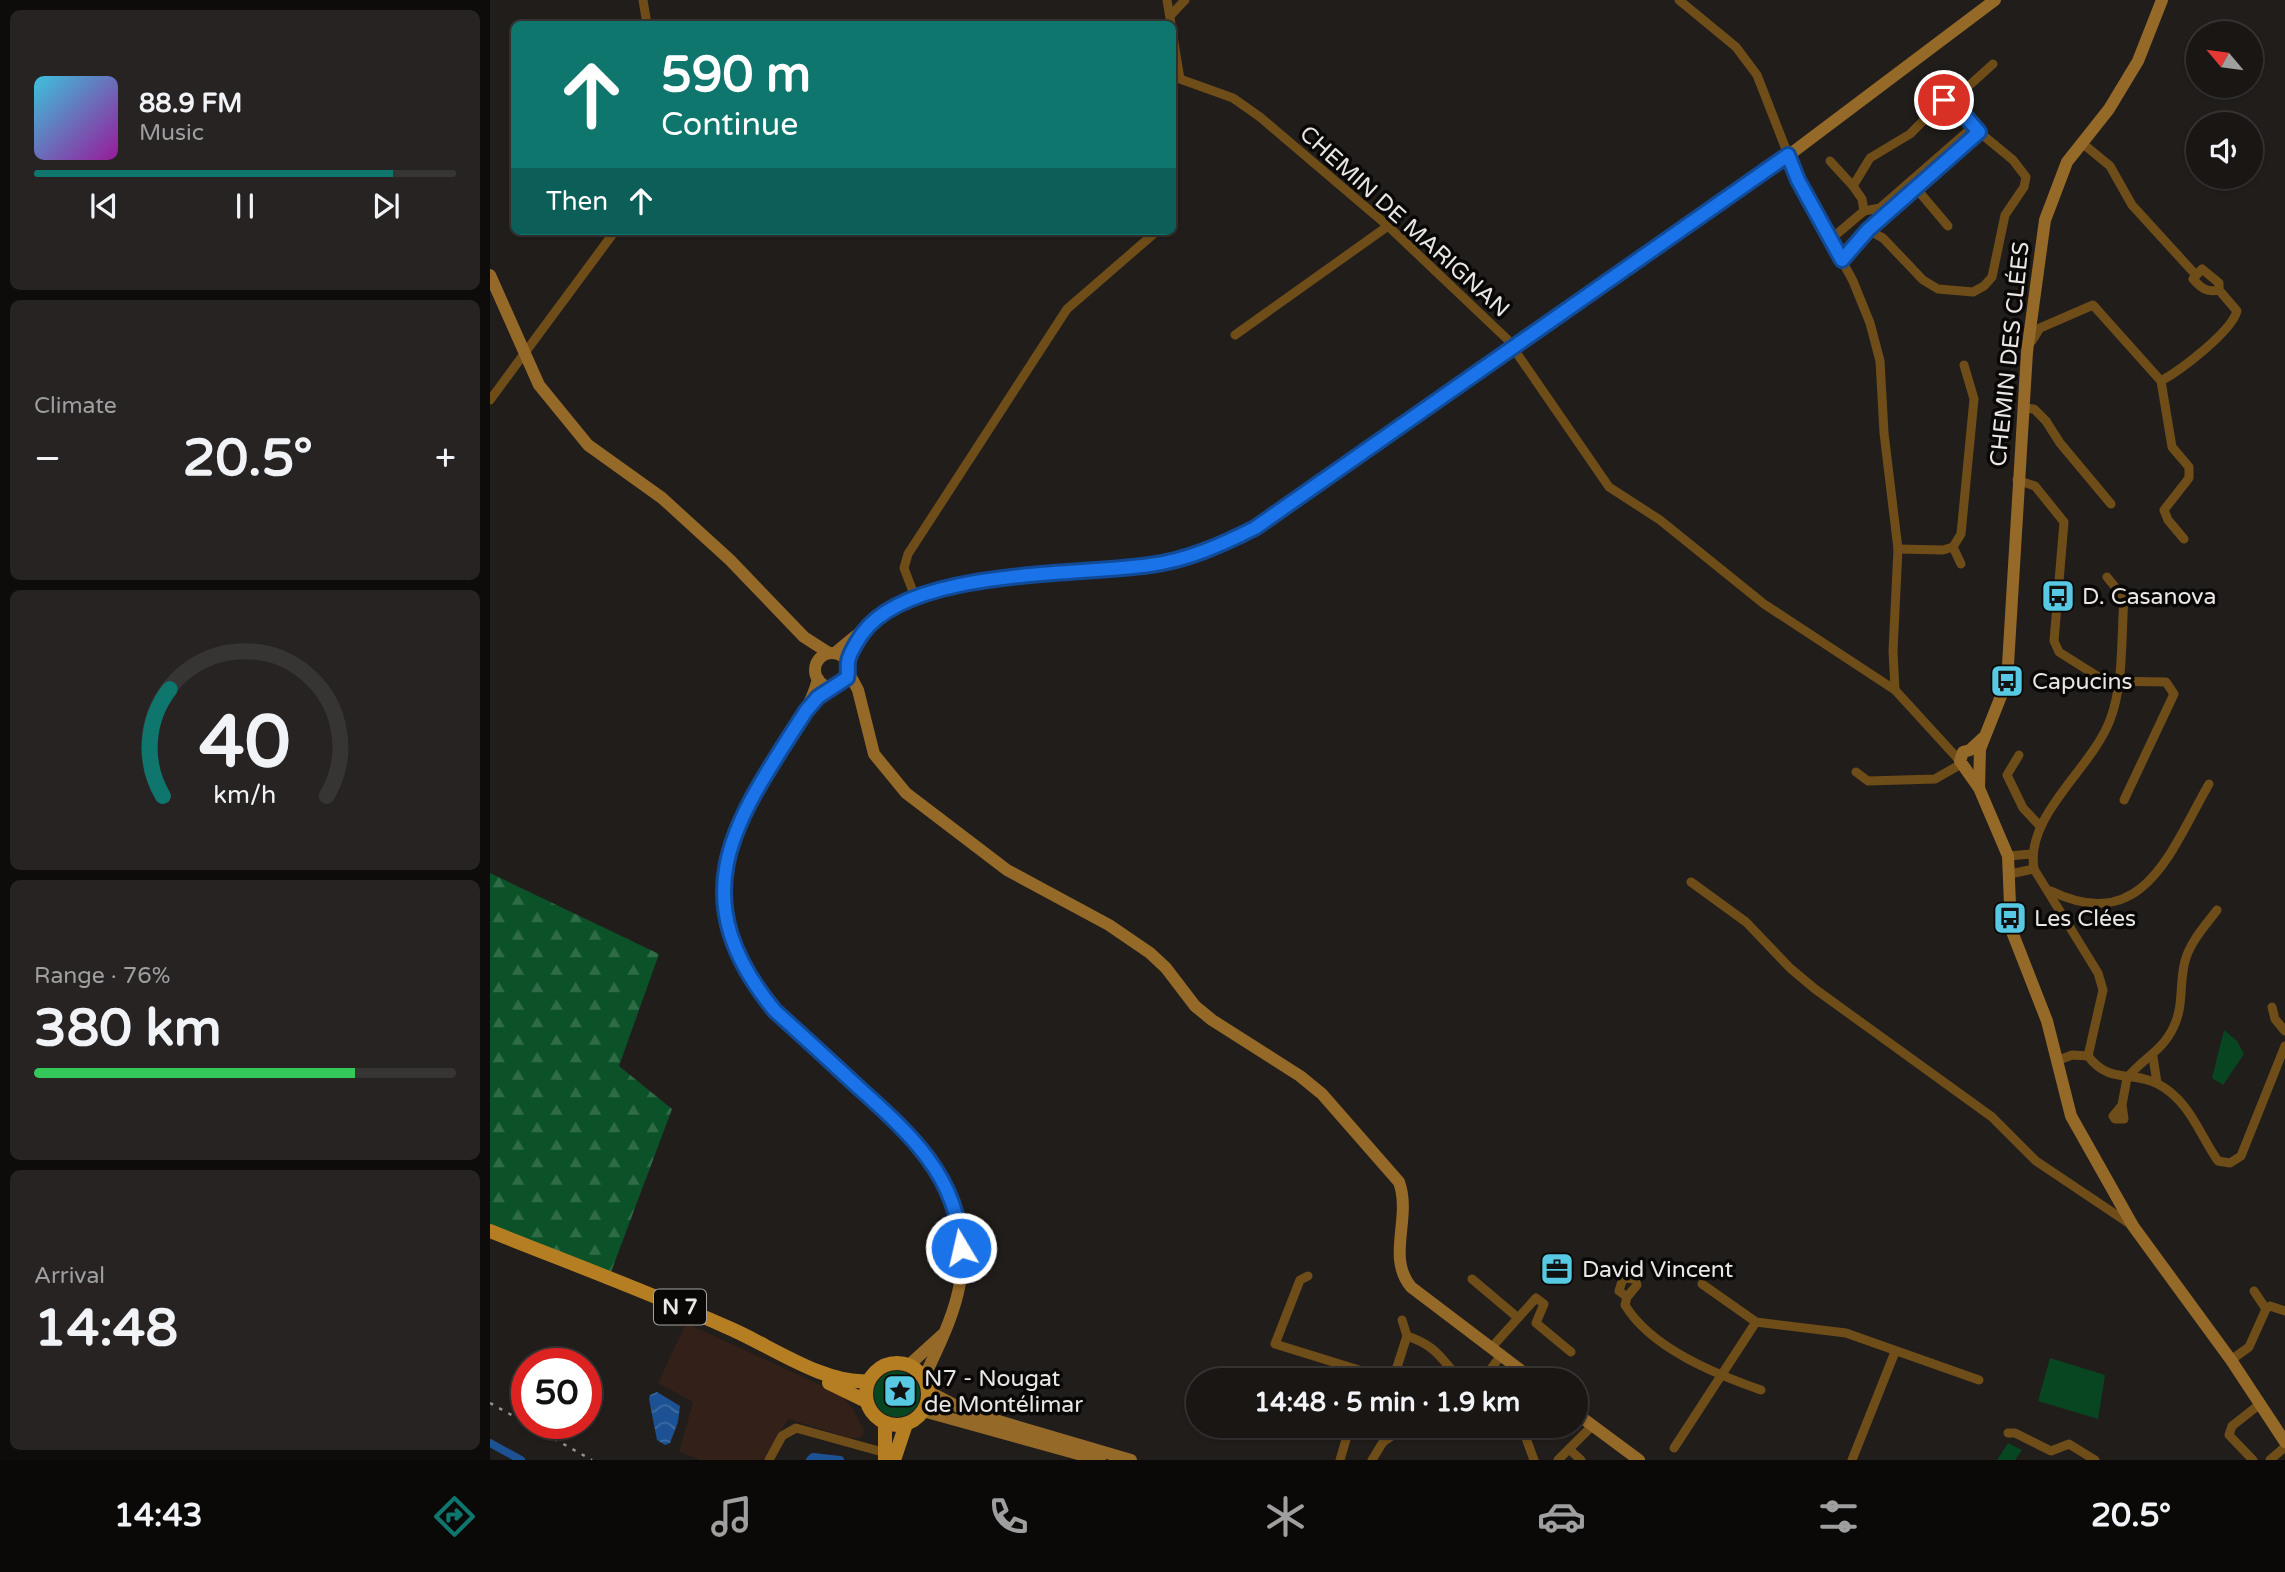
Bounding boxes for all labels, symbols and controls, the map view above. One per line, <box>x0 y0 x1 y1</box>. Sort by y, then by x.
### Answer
north arrow <box>2186 21 2263 98</box>
map controls <box>2186 21 2263 189</box>
text: 590 m <box>661 46 811 105</box>
icon: ahead <box>546 49 637 140</box>
pin <box>1914 70 1974 130</box>
icon: arrive <box>1925 81 1963 119</box>
text: 88.9 FM <box>139 88 242 119</box>
text: Continue <box>661 106 798 144</box>
button: sound <box>2186 112 2263 189</box>
text: Music <box>139 119 204 147</box>
street label: CHEMIN DE MARIGNAN <box>1294 120 1515 323</box>
icon: ahead <box>622 182 660 220</box>
text: Then <box>546 186 608 217</box>
icon: previous <box>85 187 123 225</box>
icon: pause <box>226 187 264 225</box>
icon: next <box>367 187 405 225</box>
street label: CHEMIN DES CLÉES <box>1984 240 2036 468</box>
text: Climate <box>34 392 117 420</box>
text: 20.5° <box>183 427 313 490</box>
text: − <box>34 436 61 482</box>
text: + <box>435 436 456 482</box>
bus stop icon: D. Casanova <box>2039 577 2077 615</box>
place label: D. Casanova <box>2082 583 2216 611</box>
bus stop icon: Capucins <box>1988 662 2026 700</box>
place label: Capucins <box>2032 668 2132 696</box>
text: 40 <box>199 699 291 787</box>
text: km/h <box>214 780 276 810</box>
bus stop icon: Les Clées <box>1991 899 2029 937</box>
place label: Les Clées <box>2034 905 2136 933</box>
text: Range · 76% <box>34 962 170 990</box>
text: 380 km <box>34 997 222 1060</box>
position arrow <box>924 1211 998 1285</box>
office icon: David Vincent <box>1538 1250 1576 1288</box>
place label: David Vincent <box>1582 1256 1734 1284</box>
text: Arrival <box>34 1262 105 1290</box>
road number: N 7 <box>654 1290 706 1324</box>
text: 14:48 <box>34 1297 178 1360</box>
speed limit sign: 50 <box>511 1348 602 1439</box>
place label: N7 - Nougat de Montélimar <box>924 1365 1083 1419</box>
place icon: N7 - Nougat de Montélimar <box>881 1372 919 1410</box>
text: 14:48 · 5 min · 1.9 km <box>1254 1387 1520 1418</box>
icon: directions <box>430 1492 479 1541</box>
icon: music <box>707 1492 756 1541</box>
icon: phone <box>984 1492 1033 1541</box>
icon: climate <box>1261 1492 1310 1541</box>
icon: car <box>1537 1492 1586 1541</box>
icon: filters <box>1814 1492 1863 1541</box>
text: 14:43 <box>114 1497 203 1535</box>
text: 20.5° <box>2091 1497 2171 1535</box>

